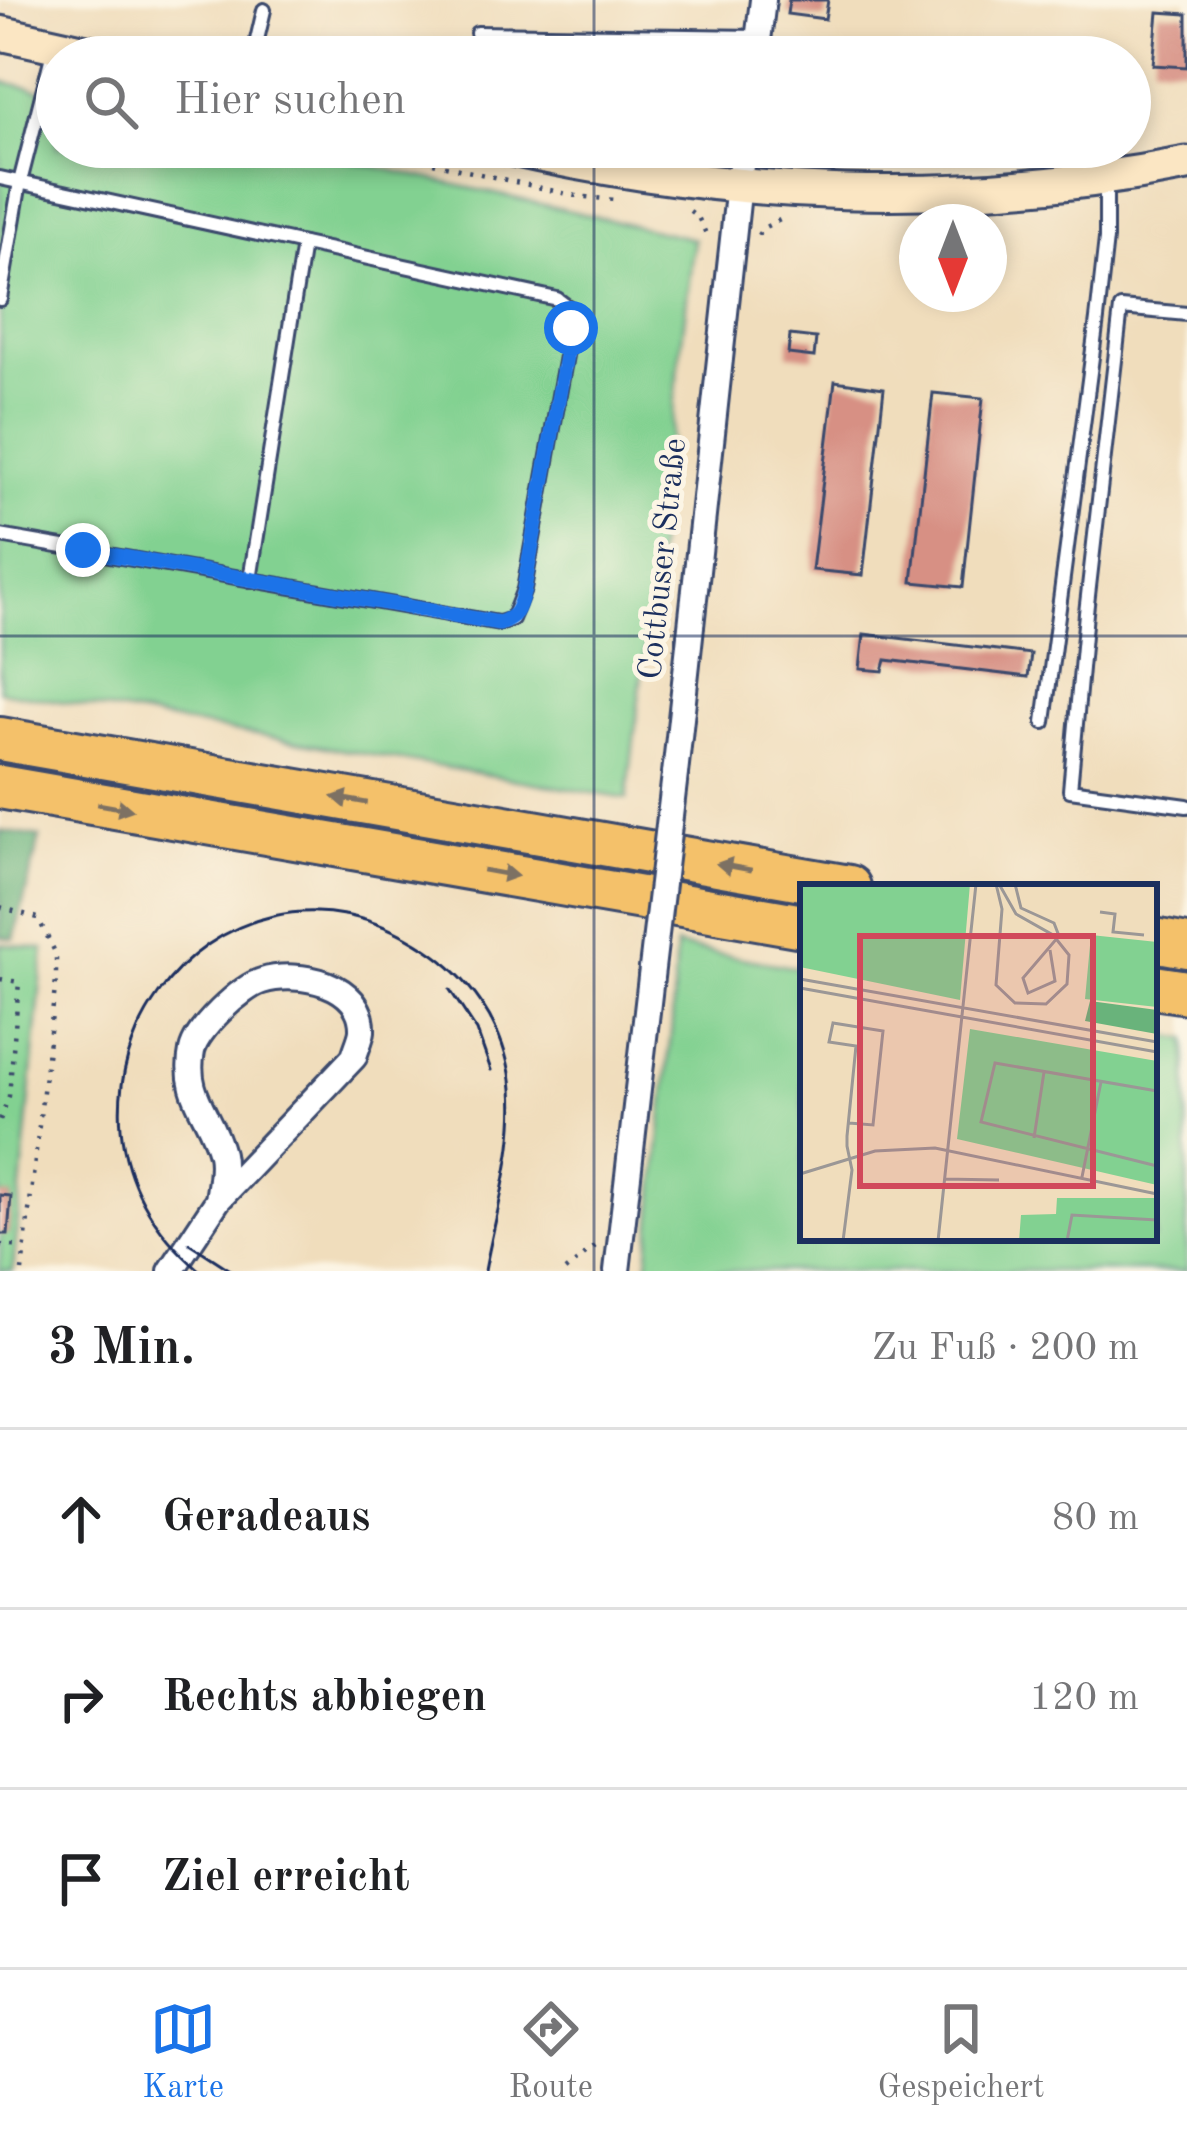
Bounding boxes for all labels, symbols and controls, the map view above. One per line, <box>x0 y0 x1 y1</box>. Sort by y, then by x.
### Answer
search box <box>36 36 1151 168</box>
icon: search <box>78 69 144 135</box>
text: Hier suchen <box>174 79 406 124</box>
north arrow <box>899 204 1007 312</box>
route start <box>544 301 598 355</box>
street label: Cottbuser Straße <box>635 437 693 681</box>
route end <box>56 523 110 577</box>
one-way arrow <box>330 790 368 808</box>
one-way arrow <box>97 798 135 816</box>
one-way arrow <box>714 857 752 875</box>
one-way arrow <box>481 864 519 883</box>
inset map <box>800 884 1157 1241</box>
text: 3 Min. <box>48 1324 195 1375</box>
text: Zu Fuß · 200 m <box>872 1329 1139 1368</box>
icon: ahead <box>48 1486 114 1552</box>
text: Geradeaus <box>162 1496 370 1541</box>
text: 80 m <box>1052 1499 1139 1538</box>
icon: right <box>48 1666 114 1732</box>
text: Rechts abbiegen <box>162 1676 487 1721</box>
text: 120 m <box>1029 1679 1139 1718</box>
icon: arrive <box>48 1846 114 1912</box>
text: Ziel erreicht <box>162 1856 410 1901</box>
tab: Karte <box>142 1996 224 2109</box>
tab: Route <box>509 1996 593 2109</box>
tab: Gespeichert <box>878 1996 1045 2109</box>

